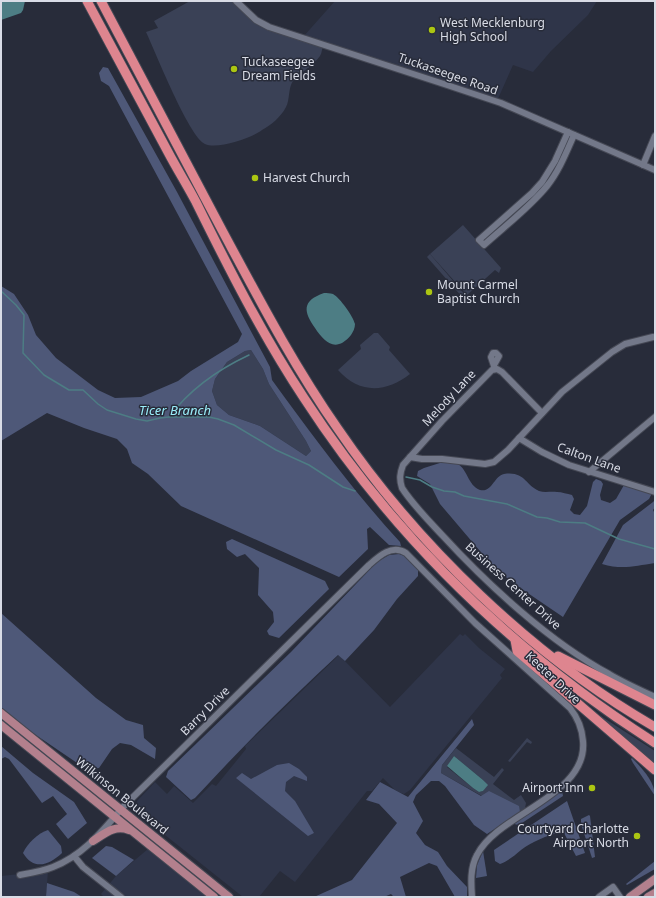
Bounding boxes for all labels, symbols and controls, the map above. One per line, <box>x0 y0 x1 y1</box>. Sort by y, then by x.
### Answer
place label: West Mecklenburg High School <box>440 14 545 45</box>
marker: West Mecklenburg High School <box>427 25 437 35</box>
street label: Tuckaseegee Road <box>396 48 500 99</box>
place label: Tuckaseegee Dream Fields <box>242 53 316 84</box>
marker: Tuckaseegee Dream Fields <box>229 64 239 74</box>
place label: Harvest Church <box>263 169 350 186</box>
marker: Harvest Church <box>250 173 260 183</box>
place label: Mount Carmel Baptist Church <box>437 276 520 307</box>
marker: Mount Carmel Baptist Church <box>424 287 434 297</box>
street label: Melody Lane <box>418 365 480 430</box>
water label: Ticer Branch <box>139 401 211 419</box>
street label: Calton Lane <box>555 438 624 477</box>
street label: Business Center Drive <box>462 538 565 633</box>
street label: Keeter Drive <box>522 648 585 708</box>
street label: Barry Drive <box>176 682 233 739</box>
street label: Wilkinson Boulevard <box>72 753 172 838</box>
place label: Airport Inn <box>522 779 584 796</box>
marker: Airport Inn <box>587 783 597 793</box>
place label: Courtyard Charlotte Airport North <box>517 820 629 851</box>
marker: Courtyard Charlotte Airport North <box>632 831 642 841</box>

